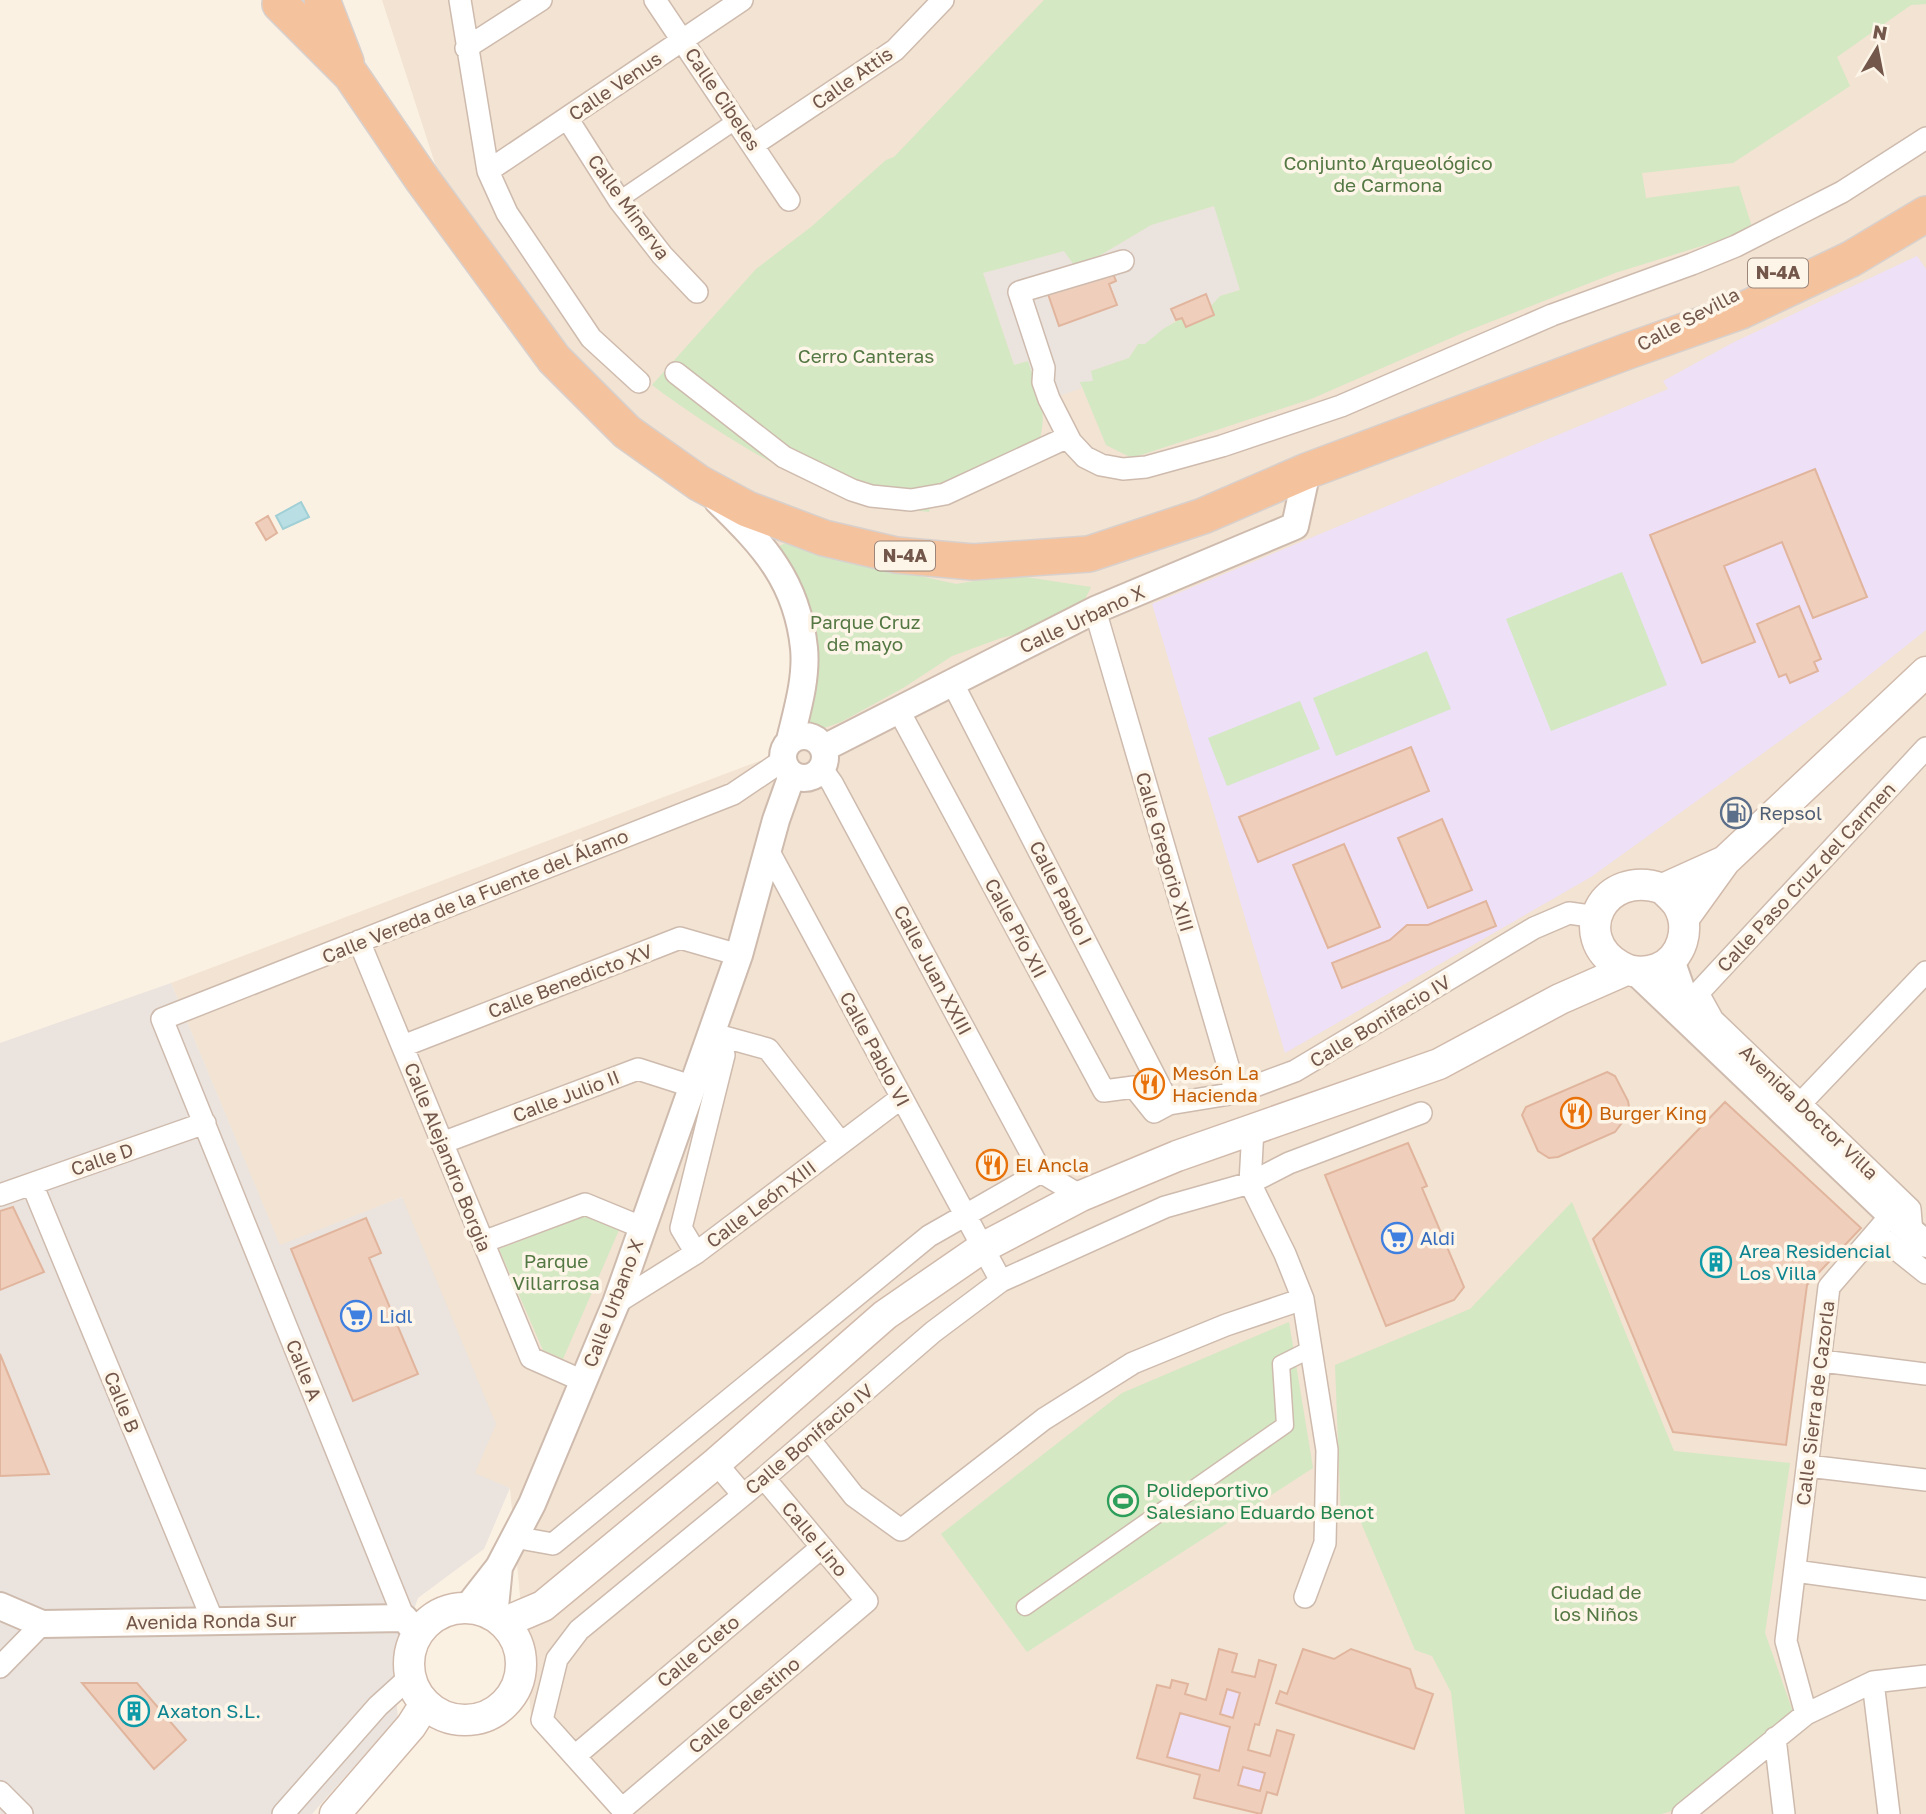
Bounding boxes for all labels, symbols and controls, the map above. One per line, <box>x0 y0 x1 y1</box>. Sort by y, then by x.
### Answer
north arrow <box>1842 14 1912 84</box>
text: N <box>1871 19 1889 44</box>
street label: Calle Attis <box>807 41 897 114</box>
street label: Calle Cibeles <box>681 43 766 155</box>
street label: Calle Venus <box>564 46 666 125</box>
street label: Calle Minerva <box>584 150 675 264</box>
park label: Conjunto Arqueológico de Carmona <box>1283 151 1493 196</box>
road number: N-4A <box>1748 258 1808 288</box>
street label: Calle Sevilla <box>1633 282 1743 355</box>
park label: Cerro Canteras <box>798 344 934 367</box>
road number: N-4A <box>875 542 935 570</box>
street label: Calle Urbano X <box>1016 579 1148 658</box>
park label: Parque Cruz de mayo <box>810 610 920 655</box>
street label: Calle Gregorio XIII <box>1132 769 1199 934</box>
street label: Calle Paso Cruz del Carmen <box>1712 777 1900 976</box>
fuel station icon: Repsol <box>1719 796 1753 830</box>
place label: Repsol <box>1759 801 1822 824</box>
street label: Calle Vereda de la Fuente del Álamo <box>318 823 631 968</box>
street label: Calle Pablo I <box>1025 837 1098 949</box>
street label: Calle Pío XII <box>981 874 1052 982</box>
street label: Calle Juan XXIII <box>890 901 977 1039</box>
street label: Calle Benedicto XV <box>484 938 656 1022</box>
street label: Calle Bonifacio IV <box>1305 969 1454 1072</box>
street label: Calle Pablo VI <box>836 987 915 1110</box>
street label: Avenida Doctor Villa <box>1735 1040 1883 1184</box>
street label: Calle Alejandro Borgia <box>400 1059 497 1255</box>
place label: Mesón La Hacienda <box>1172 1061 1259 1106</box>
street label: Calle Julio II <box>509 1065 623 1126</box>
restaurant icon: Mesón La Hacienda <box>1132 1067 1166 1101</box>
restaurant icon: Burger King <box>1559 1096 1593 1130</box>
place label: Burger King <box>1599 1101 1707 1124</box>
street label: Calle D <box>68 1137 136 1180</box>
restaurant icon: El Ancla <box>975 1148 1009 1182</box>
place label: El Ancla <box>1015 1153 1089 1176</box>
street label: Calle León XIII <box>701 1155 820 1252</box>
supermarket icon: Aldi <box>1380 1221 1414 1255</box>
place label: Aldi <box>1420 1226 1455 1249</box>
street label: Calle Urbano X <box>578 1235 648 1370</box>
place label: Area Residencial Los Villa <box>1739 1239 1891 1284</box>
building icon: Area Residencial Los Villa <box>1699 1245 1733 1279</box>
park label: Parque Villarrosa <box>512 1249 600 1294</box>
supermarket icon: Lidl <box>339 1299 373 1333</box>
street label: Calle Sierra de Cazorla <box>1791 1299 1838 1507</box>
place label: Lidl <box>379 1304 413 1327</box>
street label: Calle A <box>282 1336 327 1404</box>
street label: Calle B <box>100 1368 145 1436</box>
street label: Calle Bonifacio IV <box>740 1378 878 1499</box>
place label: Polideportivo Salesiano Eduardo Benot <box>1146 1478 1374 1523</box>
sports icon: Polideportivo Salesiano Eduardo Benot <box>1106 1484 1140 1518</box>
street label: Calle Lino <box>778 1497 853 1581</box>
park label: Ciudad de los Niños <box>1550 1580 1642 1625</box>
street label: Avenida Ronda Sur <box>125 1608 297 1633</box>
street label: Calle Cleto <box>652 1610 743 1692</box>
street label: Calle Celestino <box>683 1651 804 1758</box>
building icon: Axaton S.L. <box>117 1694 151 1728</box>
place label: Axaton S.L. <box>157 1699 261 1722</box>

